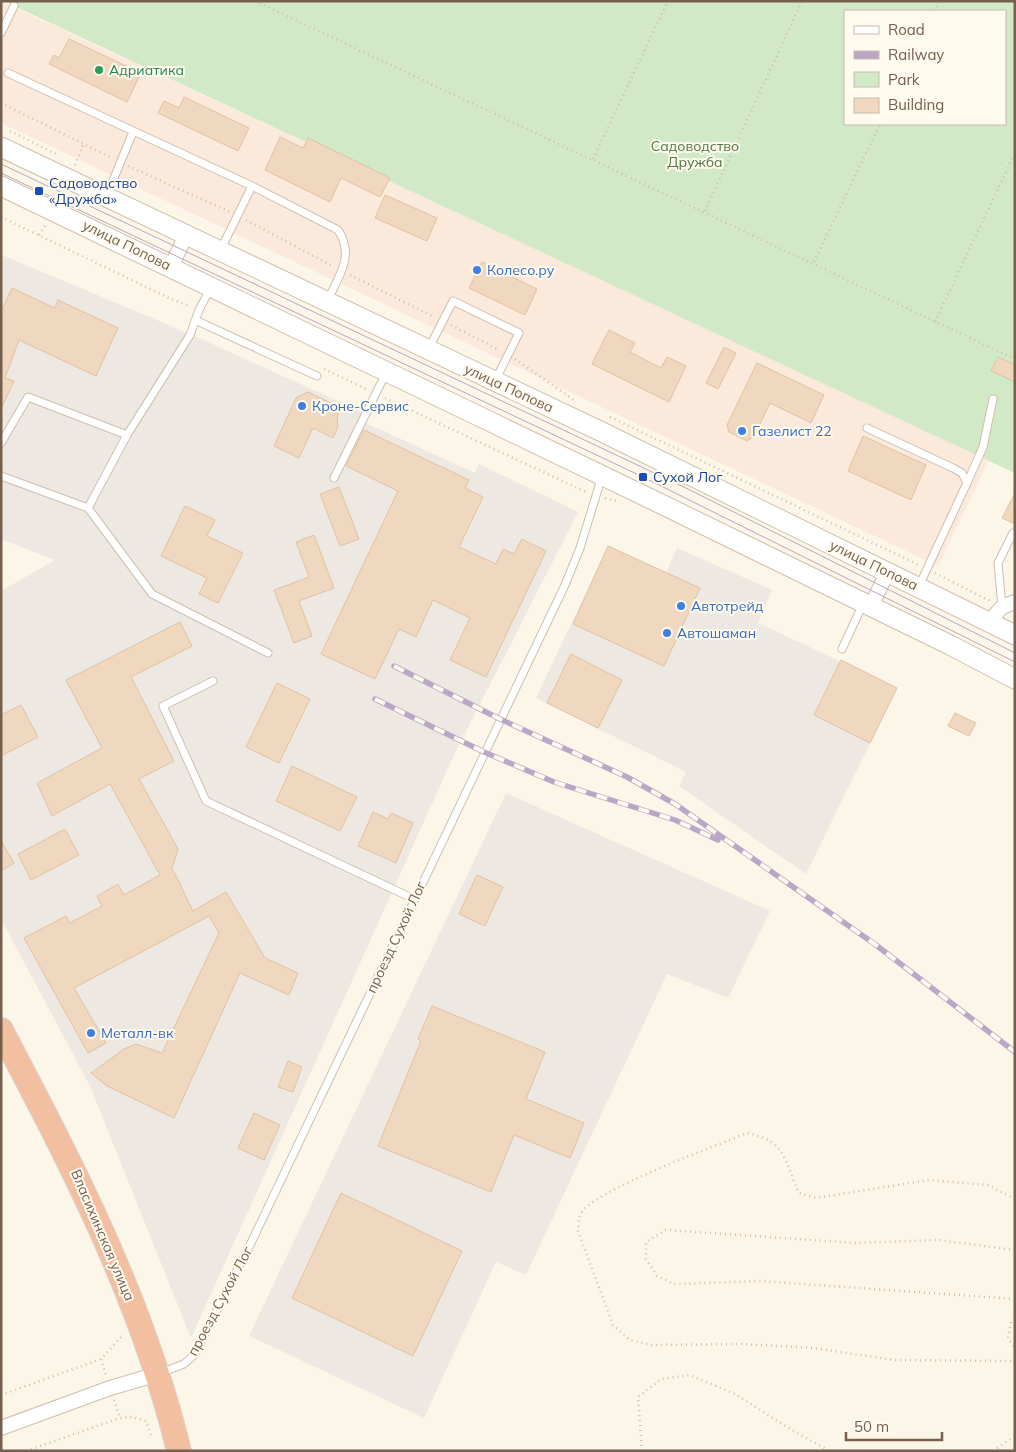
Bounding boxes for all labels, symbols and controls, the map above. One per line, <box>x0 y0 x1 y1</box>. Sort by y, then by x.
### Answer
legend <box>844 10 1006 125</box>
text: Road <box>888 20 925 39</box>
text: Railway <box>888 45 944 64</box>
place label: Адриатика <box>109 61 184 79</box>
marker: Адриатика <box>93 64 105 76</box>
text: Park <box>888 70 920 89</box>
text: Building <box>888 95 944 114</box>
park label: Садоводство Дружба <box>651 137 739 171</box>
place label: Садоводство «Дружба» <box>49 174 137 208</box>
marker: Садоводство «Дружба» <box>33 185 45 197</box>
street label: улица Попова <box>80 216 174 274</box>
place label: Колесо.ру <box>487 261 555 279</box>
marker: Колесо.ру <box>471 264 483 276</box>
street label: улица Попова <box>462 360 556 416</box>
place label: Кроне-Сервис <box>312 397 409 415</box>
marker: Кроне-Сервис <box>296 400 308 412</box>
place label: Газелист 22 <box>752 422 832 440</box>
marker: Газелист 22 <box>736 425 748 437</box>
place label: Сухой Лог <box>653 468 723 486</box>
marker: Сухой Лог <box>637 471 649 483</box>
street label: улица Попова <box>827 536 921 594</box>
place label: Автотрейд <box>691 597 764 615</box>
marker: Автотрейд <box>675 600 687 612</box>
place label: Автошаман <box>677 624 756 642</box>
marker: Автошаман <box>661 627 673 639</box>
street label: проезд Сухой Лог <box>362 877 430 996</box>
place label: Металл-вк <box>101 1024 174 1042</box>
marker: Металл-вк <box>85 1027 97 1039</box>
street label: Власихинская улица <box>67 1166 139 1304</box>
street label: проезд Сухой Лог <box>184 1242 257 1359</box>
scale bar <box>846 1410 942 1442</box>
text: 50 m <box>854 1417 889 1436</box>

